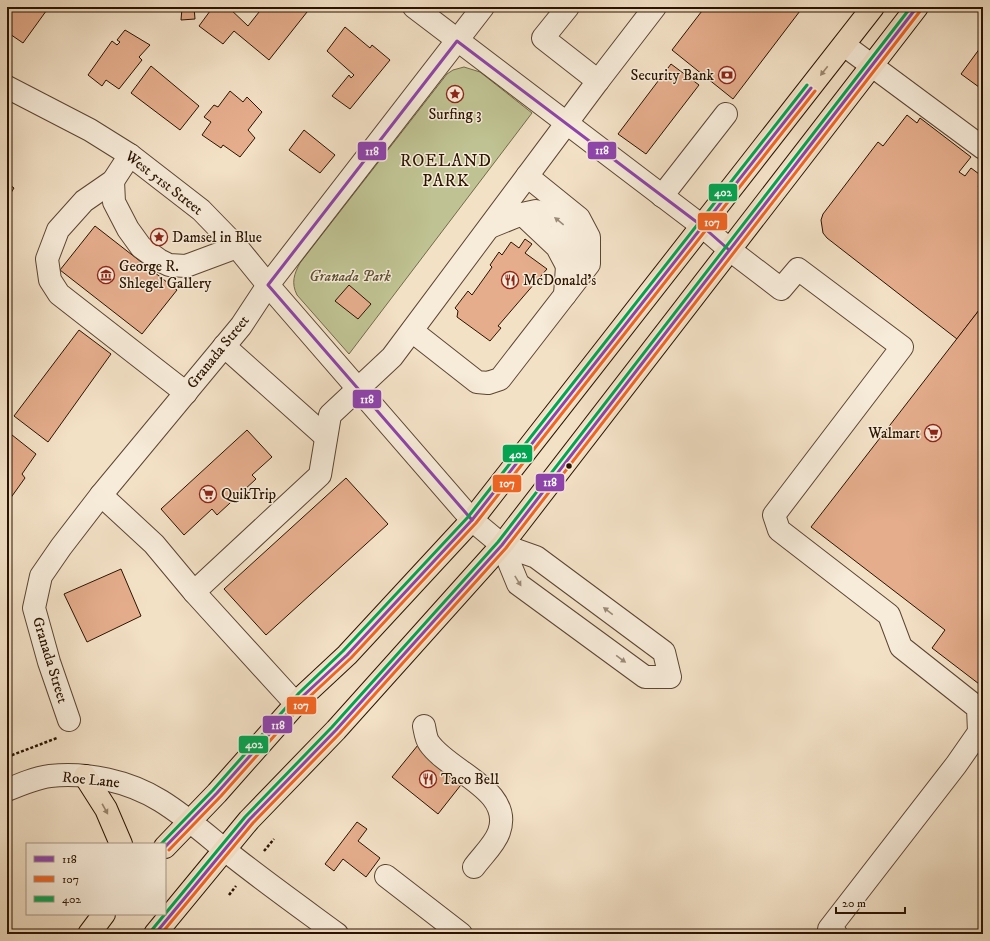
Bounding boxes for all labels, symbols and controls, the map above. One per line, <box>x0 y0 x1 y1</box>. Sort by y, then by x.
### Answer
bank icon: Security Bank <box>717 65 737 85</box>
place label: Security Bank <box>631 66 715 85</box>
one-way arrow <box>819 66 828 77</box>
place icon: Surfing 3 <box>445 84 465 104</box>
place label: Surfing 3 <box>428 105 482 124</box>
line badge: 118 <box>357 141 387 161</box>
line badge: 118 <box>587 141 617 160</box>
text: 118 <box>595 144 609 158</box>
text: 118 <box>365 145 379 159</box>
street label: West 51st Street <box>120 146 207 219</box>
district label: ROELAND PARK <box>400 150 492 192</box>
line badge: 402 <box>708 183 738 202</box>
text: 402 <box>713 186 732 200</box>
line badge: 107 <box>697 212 728 231</box>
one-way arrow <box>554 216 564 225</box>
text: 107 <box>704 216 720 230</box>
place icon: Damsel in Blue <box>149 227 169 247</box>
place label: Damsel in Blue <box>172 228 262 247</box>
place label: George R. Shlegel Gallery <box>119 257 212 293</box>
museum icon: George R. Shlegel Gallery <box>96 265 116 285</box>
park label: Granada Park <box>309 267 391 286</box>
restaurant icon: McDonald's <box>500 270 520 290</box>
place label: McDonald's <box>523 271 596 290</box>
street label: Granada Street <box>183 311 254 393</box>
line badge: 118 <box>352 389 382 409</box>
text: 118 <box>360 393 374 407</box>
supermarket icon: Walmart <box>923 423 943 443</box>
place label: Walmart <box>867 424 920 443</box>
line badge: 402 <box>502 444 533 463</box>
text: 402 <box>508 448 527 462</box>
unlabelled marker <box>564 461 574 471</box>
line badge: 118 <box>535 473 565 492</box>
line badge: 107 <box>492 474 522 493</box>
text: 118 <box>543 476 557 490</box>
text: 107 <box>499 477 515 491</box>
supermarket icon: QuikTrip <box>198 484 218 504</box>
place label: QuikTrip <box>221 485 277 504</box>
one-way arrow <box>514 576 522 586</box>
one-way arrow <box>603 606 614 615</box>
street label: Granada Street <box>28 615 72 706</box>
one-way arrow <box>615 655 626 664</box>
line badge: 107 <box>286 696 317 715</box>
text: 107 <box>293 699 309 713</box>
line badge: 118 <box>262 715 293 734</box>
text: 118 <box>271 719 285 733</box>
line badge: 402 <box>238 735 269 754</box>
text: 402 <box>244 738 263 752</box>
street label: Roe Lane <box>61 768 121 792</box>
restaurant icon: Taco Bell <box>418 769 438 789</box>
place label: Taco Bell <box>441 770 500 789</box>
one-way arrow <box>102 803 108 815</box>
legend <box>26 843 166 915</box>
text: 118 <box>62 852 77 867</box>
text: 107 <box>62 872 79 887</box>
scale bar <box>836 889 905 915</box>
text: 402 <box>62 892 81 907</box>
text: 20 m <box>842 896 866 911</box>

